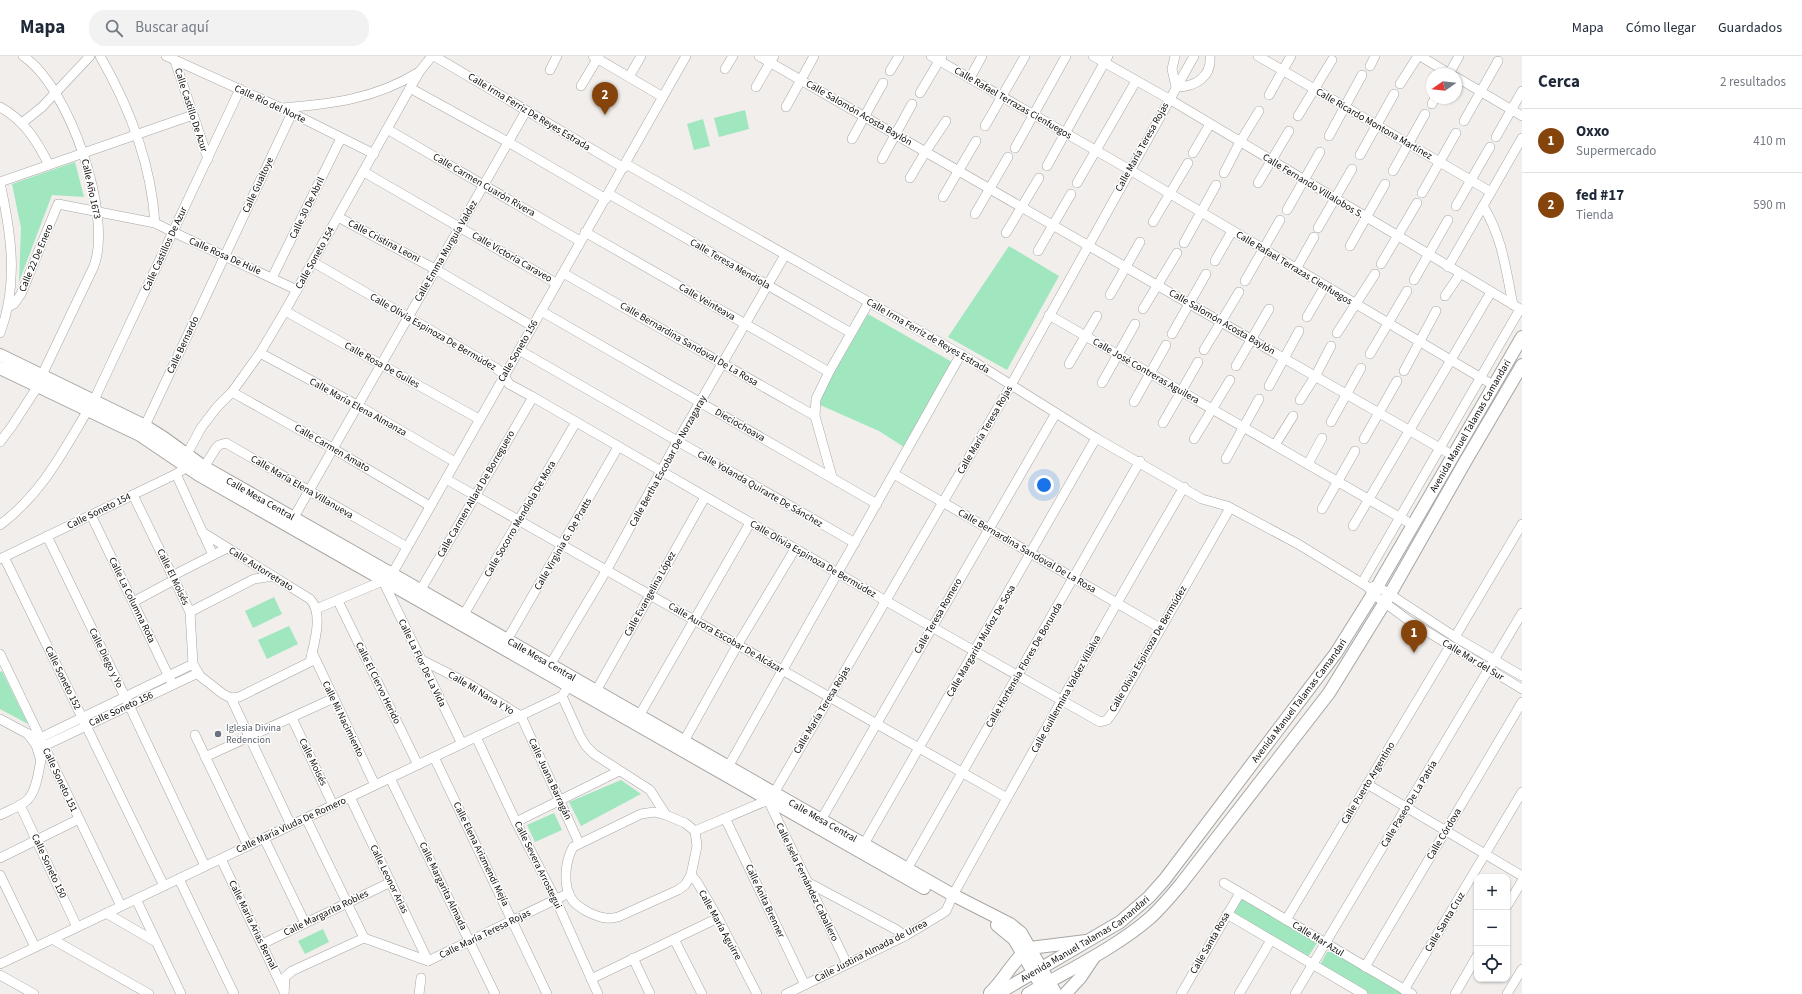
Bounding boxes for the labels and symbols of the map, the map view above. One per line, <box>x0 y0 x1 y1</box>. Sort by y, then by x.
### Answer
street label: Calle Rafael Terrazas Cienfuegos <box>952 64 1074 142</box>
street label: Calle Castillo De Azur <box>171 66 211 154</box>
north arrow <box>1426 68 1462 104</box>
street label: Calle Irma Ferriz De Reyes Estrada <box>465 70 593 154</box>
street label: Calle Salomón Acosta Baylón <box>803 77 915 149</box>
street label: Calle Río del Norte <box>232 81 308 127</box>
pin: 2 <box>592 82 618 115</box>
street label: Calle Ricardo Montona Martínez <box>1313 85 1435 163</box>
street label: Calle María Teresa Rojas <box>1112 100 1172 194</box>
street label: Calle Carmen Cuarón Rivera <box>430 150 538 220</box>
street label: Calle Fernando Villalobos S. <box>1260 150 1366 222</box>
street label: Calle Gualtoye <box>239 155 277 215</box>
street label: Calle Año 1673 <box>78 158 104 220</box>
street label: Calle 30 De Abril <box>286 174 328 241</box>
street label: Calle Emma Murguía Valdez <box>411 198 481 304</box>
street label: Calle Castillos De Azur <box>139 204 191 294</box>
street label: Calle Cristina Leoni <box>345 216 423 266</box>
street label: Calle 22 De Enero <box>15 222 57 294</box>
street label: Calle Soneto 154 <box>292 224 338 292</box>
street label: Calle Victoria Caraveo <box>469 228 555 286</box>
street label: Calle Rafael Terrazas Cienfuegos <box>1233 228 1355 308</box>
street label: Calle Rosa De Hule <box>187 234 263 278</box>
street label: Calle Teresa Mendiola <box>687 235 773 293</box>
street label: Calle Veinteava <box>676 280 738 324</box>
street label: Calle Salomón Acosta Baylón <box>1166 286 1278 358</box>
street label: Calle Olivia Espinoza De Bermúdez <box>367 290 499 374</box>
street label: Calle Irma Ferriz de Reyes Estrada <box>864 295 992 377</box>
street label: Calle Bernardina Sandoval De La Rosa <box>617 299 761 389</box>
street label: Calle Bernardo <box>164 314 202 376</box>
street label: Calle Soneto 156 <box>495 317 541 385</box>
street label: Calle José Contreras Aguilera <box>1090 335 1202 407</box>
street label: Calle Rosa De Guiles <box>342 339 422 391</box>
street label: Avenida Manuel Talamas Camandari <box>1426 357 1514 495</box>
street label: Calle María Elena Almanza <box>307 374 409 440</box>
street label: Calle María Teresa Rojas <box>954 383 1016 477</box>
street label: Calle Bertha Escobar De Norzagaray <box>626 392 710 529</box>
street label: Dieciochoava <box>712 405 768 445</box>
street label: Calle Carmen Amato <box>292 421 372 475</box>
street label: Calle Carmen Allard De Borreguero <box>434 428 518 560</box>
street label: Calle Yolanda Quirarte De Sánchez <box>695 447 825 531</box>
street label: Calle María Elena Villanueva <box>248 452 356 522</box>
street label: Calle Socorro Mendiola De Mora <box>481 458 559 580</box>
street label: Calle Mesa Central <box>223 474 297 524</box>
your location <box>1034 475 1054 495</box>
street label: Calle Soneto 154 <box>65 489 133 533</box>
street label: Calle Virginia G. De Pratts <box>531 495 595 593</box>
street label: Calle Bernardina Sandoval De La Rosa <box>955 506 1099 596</box>
street label: Calle Olivia Espinoza De Bermúdez <box>747 517 879 601</box>
street label: Calle Autorretrato <box>226 543 296 595</box>
street label: Calle El Moisés <box>153 546 193 608</box>
street label: Calle Evangelina López <box>621 549 679 639</box>
street label: Calle La Columna Rota <box>105 555 159 645</box>
street label: Calle Teresa Romero <box>911 576 965 656</box>
street label: Calle Margarita Muñoz De Sosa <box>943 582 1019 700</box>
street label: Calle Olivia Espinoza De Bermúdez <box>1106 583 1190 715</box>
street label: Calle Aurora Escobar De Alcázar <box>666 599 787 677</box>
street label: Calle Hortensia Flores De Borunda <box>982 600 1066 730</box>
street label: Calle La Flor De La Vida <box>395 617 449 709</box>
pin: 1 <box>1401 620 1427 653</box>
street label: Calle Diego y Yo <box>85 626 127 690</box>
street label: Calle Guillermina Valdez Villalva <box>1028 633 1104 755</box>
street label: Calle Mesa Central <box>505 635 579 685</box>
street label: Avenida Manuel Talamas Camandari <box>1248 636 1350 766</box>
street label: Calle Mar del Sur <box>1439 636 1507 684</box>
street label: Calle El Ciervo Herido <box>352 640 404 726</box>
street label: Calle Soneto 152 <box>41 644 85 712</box>
street label: Calle María Teresa Rojas <box>790 664 854 756</box>
street label: Calle Mi Nana Y Yo <box>445 668 517 718</box>
street label: Calle Mi Nacimiento <box>319 679 367 759</box>
street label: Calle Soneto 156 <box>87 688 155 730</box>
place label: Iglesia Divina Redencion <box>226 721 281 747</box>
marker: Iglesia Divina Redencion <box>213 729 223 739</box>
street label: Calle Moisés <box>295 736 331 788</box>
street label: Calle Juana Barragán <box>525 736 575 822</box>
street label: Calle Puerto Argentino <box>1338 739 1398 827</box>
street label: Calle Soneto 151 <box>39 746 81 814</box>
street label: Calle Paseo De La Patria <box>1377 758 1441 850</box>
street label: Calle María Viuda De Romero <box>234 793 348 857</box>
street label: Calle Mesa Central <box>786 796 860 846</box>
street label: Calle Elena Arizmendi Mejía <box>450 799 512 909</box>
street label: Calle Córdova <box>1423 806 1465 862</box>
street label: Calle Severa Arrostegui <box>511 819 565 911</box>
street label: Calle Isela Fernández Caballero <box>772 820 842 944</box>
street label: Calle Soneto 150 <box>28 832 70 900</box>
street label: Calle Margarita Almada <box>416 840 470 932</box>
street label: Calle Leonor Arias <box>366 842 412 916</box>
street label: Calle Anita Brenner <box>742 862 788 941</box>
street label: Calle María Arias Bernal <box>225 878 281 973</box>
street label: Calle Margarita Robles <box>281 886 371 940</box>
street label: Calle María Aguirre <box>695 887 745 963</box>
street label: Calle Santa Cruz <box>1422 889 1468 955</box>
street label: Avenida Manuel Talamas Camandari <box>1018 892 1153 986</box>
street label: Calle María Teresa Rojas <box>437 906 533 962</box>
street label: Calle Santa Rosa <box>1187 910 1233 976</box>
street label: Calle Justina Almada de Urrea <box>812 916 930 986</box>
street label: Calle Mar Azul <box>1289 918 1347 960</box>

